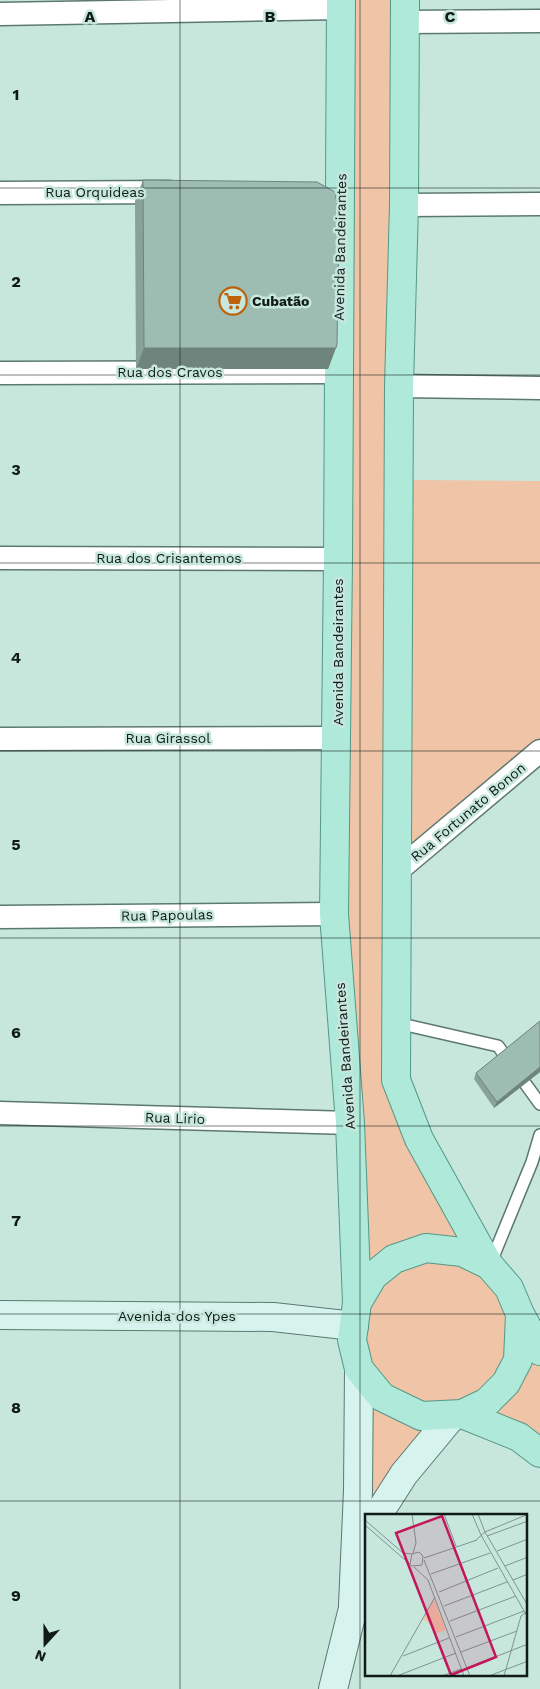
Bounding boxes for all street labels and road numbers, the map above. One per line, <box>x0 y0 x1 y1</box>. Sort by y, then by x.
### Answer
street label: Avenida Bandeirantes <box>331 173 349 321</box>
street label: Rua Orquideas <box>45 184 145 200</box>
street label: Rua dos Cravos <box>117 364 223 380</box>
street label: Rua dos Crisantemos <box>96 550 242 566</box>
street label: Avenida Bandeirantes <box>330 578 346 726</box>
street label: Rua Girassol <box>126 730 211 746</box>
street label: Rua Fortunato Bonon <box>407 759 529 865</box>
street label: Rua Papoulas <box>121 906 213 924</box>
street label: Avenida Bandeirantes <box>332 982 358 1130</box>
street label: Rua Lirio <box>145 1109 205 1127</box>
street label: Avenida dos Ypes <box>118 1308 236 1324</box>

